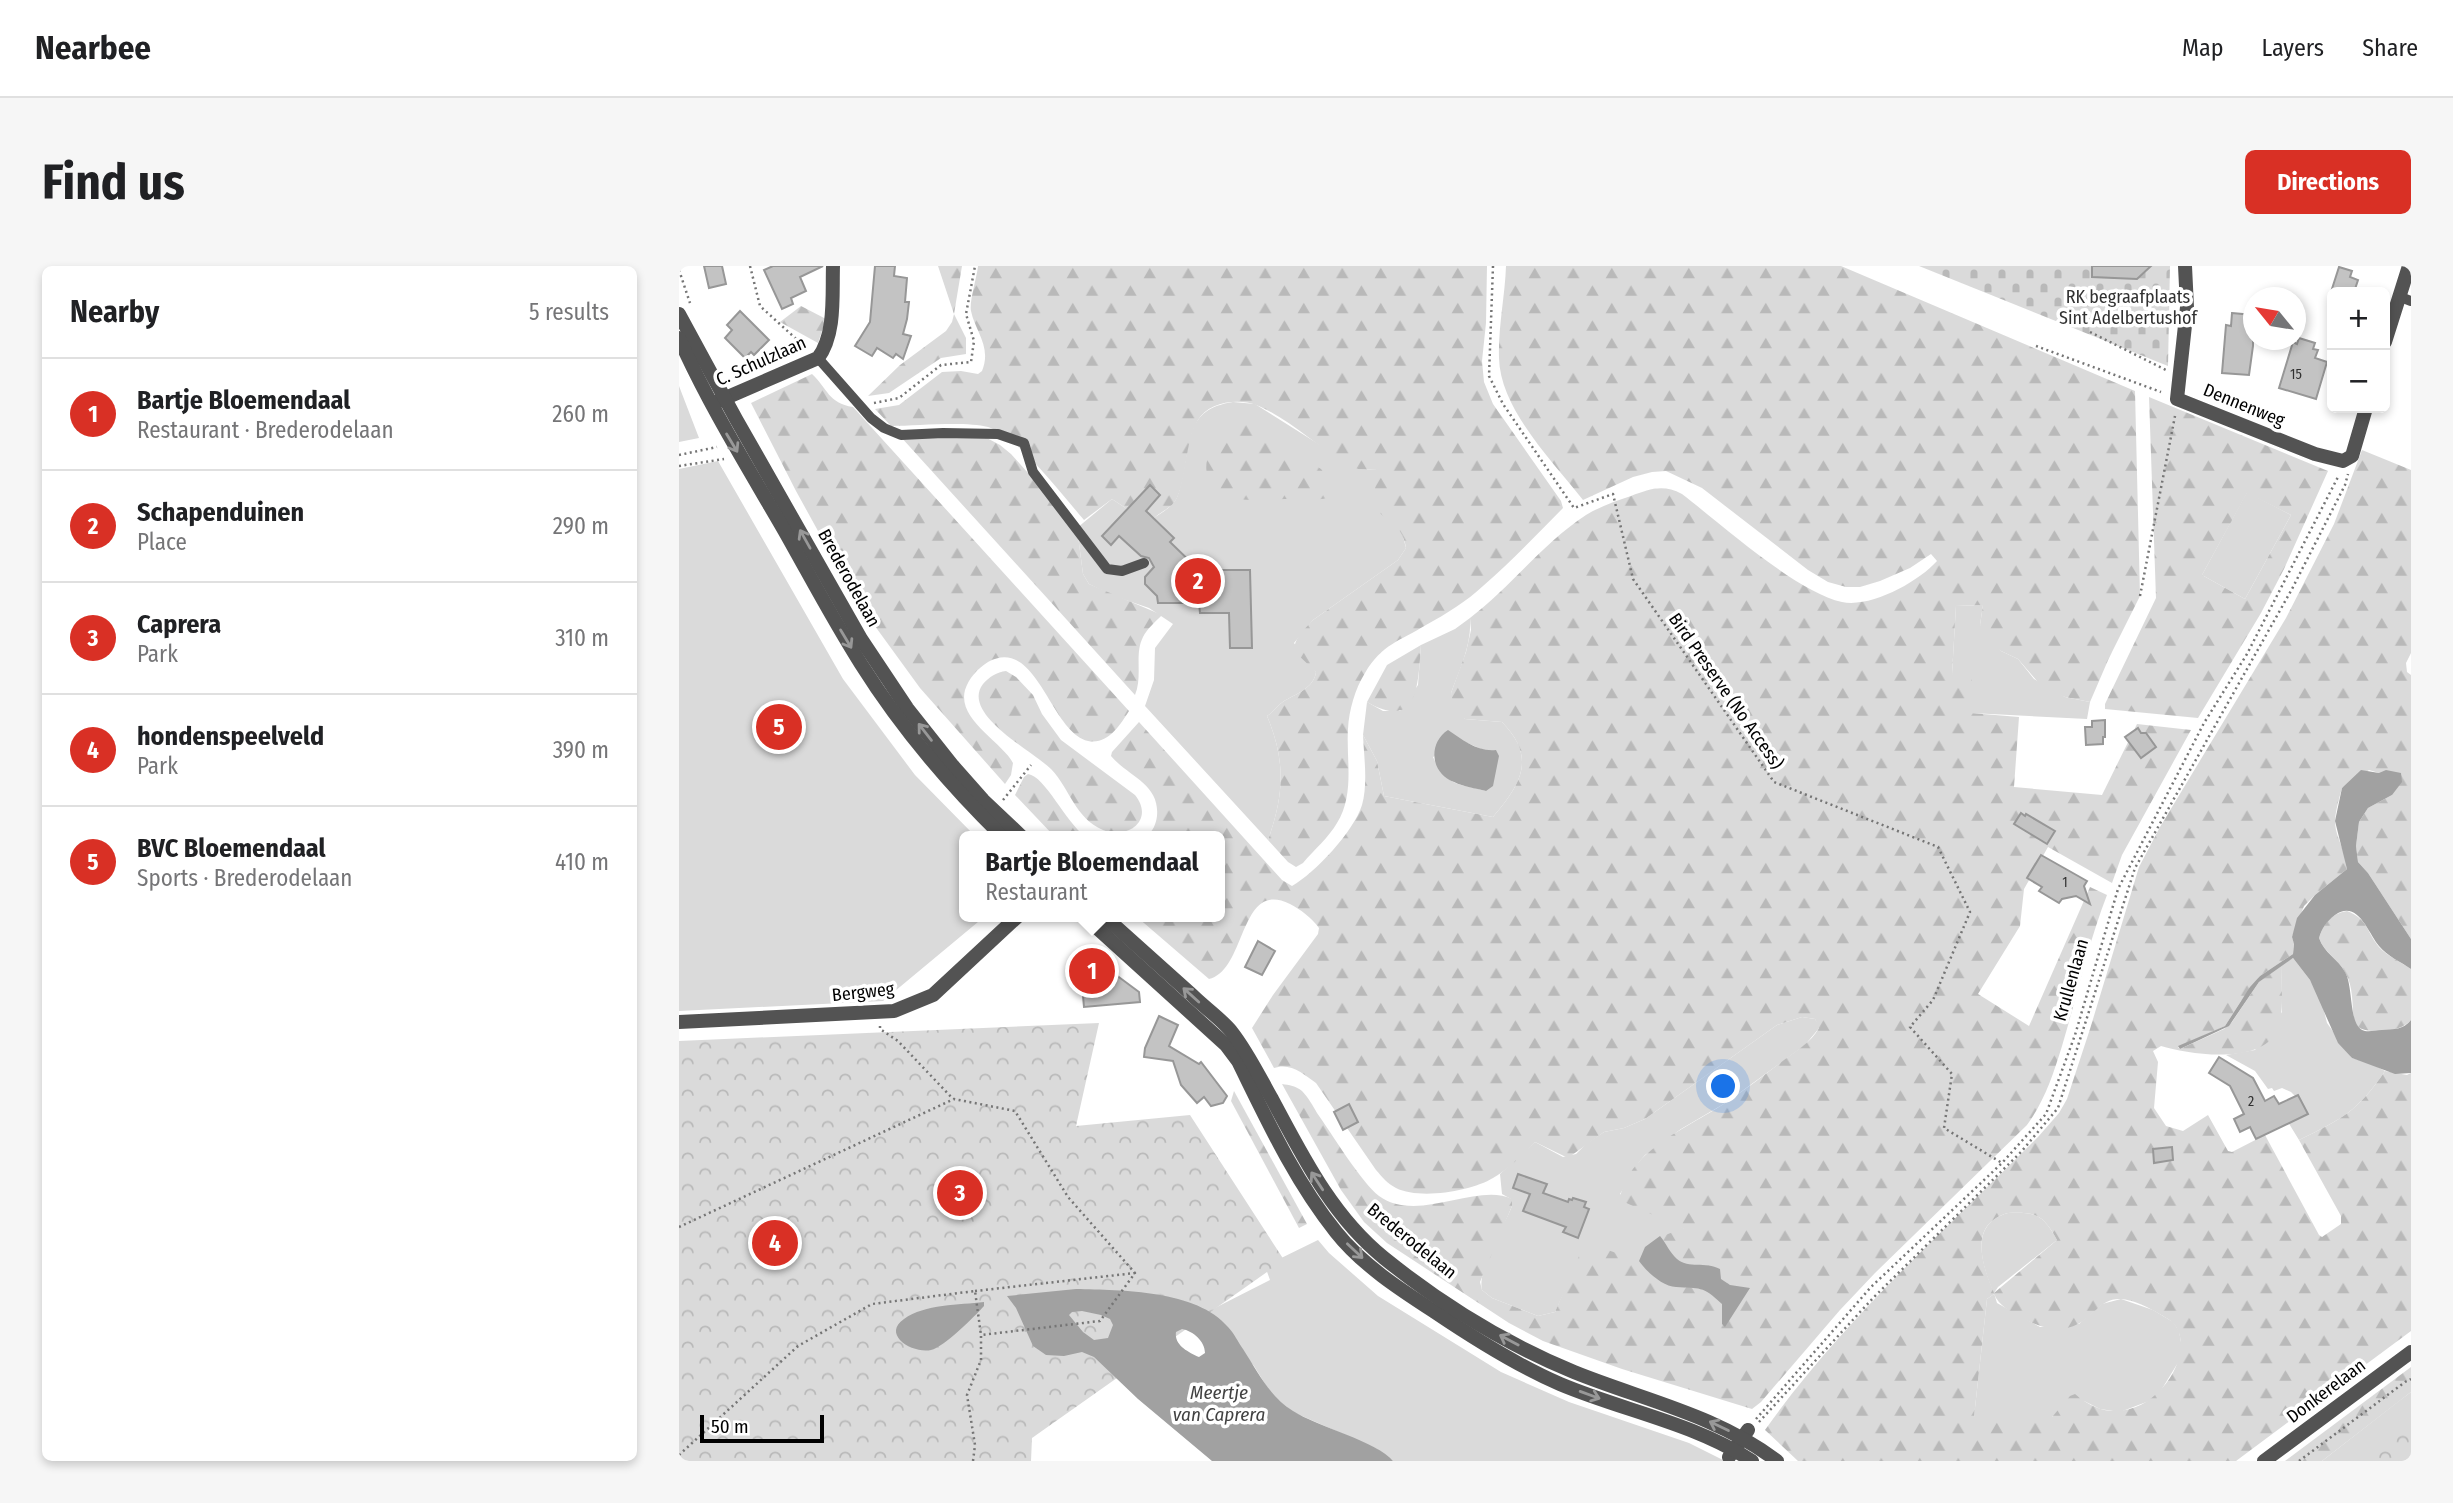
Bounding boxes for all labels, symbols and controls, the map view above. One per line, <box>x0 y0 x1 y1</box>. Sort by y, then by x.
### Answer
text: Nearbee <box>35 28 151 68</box>
text: Map <box>2182 34 2224 62</box>
text: Layers <box>2262 34 2324 62</box>
text: Share <box>2362 34 2418 62</box>
button: Directions <box>2245 150 2411 214</box>
text: Find us <box>42 153 185 212</box>
park label: RK begraafplaats Sint Adelbertushof <box>2059 286 2198 329</box>
north arrow <box>2243 287 2306 350</box>
map controls <box>2327 287 2390 413</box>
button: + <box>2327 287 2390 350</box>
text: Nearby <box>70 294 159 330</box>
text: 5 results <box>529 298 609 326</box>
street label: C. Schulzlaan <box>712 331 810 391</box>
button: − <box>2327 350 2390 413</box>
house number: 15 <box>2290 366 2302 383</box>
street label: Dennenweg <box>2200 379 2288 431</box>
text: Bartje Bloemendaal <box>137 385 350 416</box>
text: 1 <box>88 400 98 428</box>
text: 260 m <box>552 400 609 428</box>
text: Restaurant · Brederodelaan <box>137 416 394 444</box>
one-way arrow <box>725 432 739 452</box>
text: Schapenduinen <box>137 497 304 528</box>
text: 2 <box>88 512 98 540</box>
text: 290 m <box>553 512 609 540</box>
street label: Brederodelaan <box>813 525 885 631</box>
text: Place <box>137 528 187 556</box>
one-way arrow <box>798 529 811 550</box>
pin: 2 <box>1175 555 1221 607</box>
text: Caprera <box>137 609 221 640</box>
street label: Bird Preserve (No Access) <box>1664 609 1788 773</box>
text: 3 <box>88 624 98 652</box>
text: 310 m <box>555 624 609 652</box>
one-way arrow <box>839 629 853 649</box>
text: Park <box>137 640 178 668</box>
pin: 5 <box>756 701 802 753</box>
text: hondenspeelveld <box>137 721 324 752</box>
one-way arrow <box>918 723 933 741</box>
text: 4 <box>87 736 99 764</box>
text: 390 m <box>553 736 609 764</box>
text: Park <box>137 752 178 780</box>
popup <box>959 831 1225 922</box>
text: BVC Bloemendaal <box>137 833 326 864</box>
text: Bartje Bloemendaal <box>985 847 1199 878</box>
text: 5 <box>87 848 99 876</box>
text: 410 m <box>555 848 609 876</box>
text: Sports · Brederodelaan <box>137 864 353 892</box>
house number: 1 <box>2062 874 2068 891</box>
text: Restaurant <box>985 878 1088 906</box>
street label: Krullenlaan <box>2049 936 2093 1024</box>
pin: 1 <box>1069 945 1115 997</box>
street label: Bergweg <box>831 978 896 1006</box>
one-way arrow <box>1183 986 1200 1003</box>
your location <box>1706 1069 1740 1103</box>
house number: 2 <box>2248 1093 2254 1110</box>
pin: 3 <box>937 1167 983 1219</box>
one-way arrow <box>1310 1172 1324 1192</box>
street label: Brederodelaan <box>1363 1198 1461 1284</box>
pin: 4 <box>752 1217 798 1269</box>
one-way arrow <box>1346 1243 1364 1259</box>
one-way arrow <box>1499 1333 1519 1347</box>
street label: Donkerelaan <box>2282 1354 2370 1428</box>
water label: Meertje van Caprera <box>1173 1381 1265 1426</box>
one-way arrow <box>1578 1390 1600 1402</box>
scale bar <box>700 1412 824 1444</box>
text: 50 m <box>711 1415 749 1438</box>
one-way arrow <box>1709 1418 1730 1432</box>

